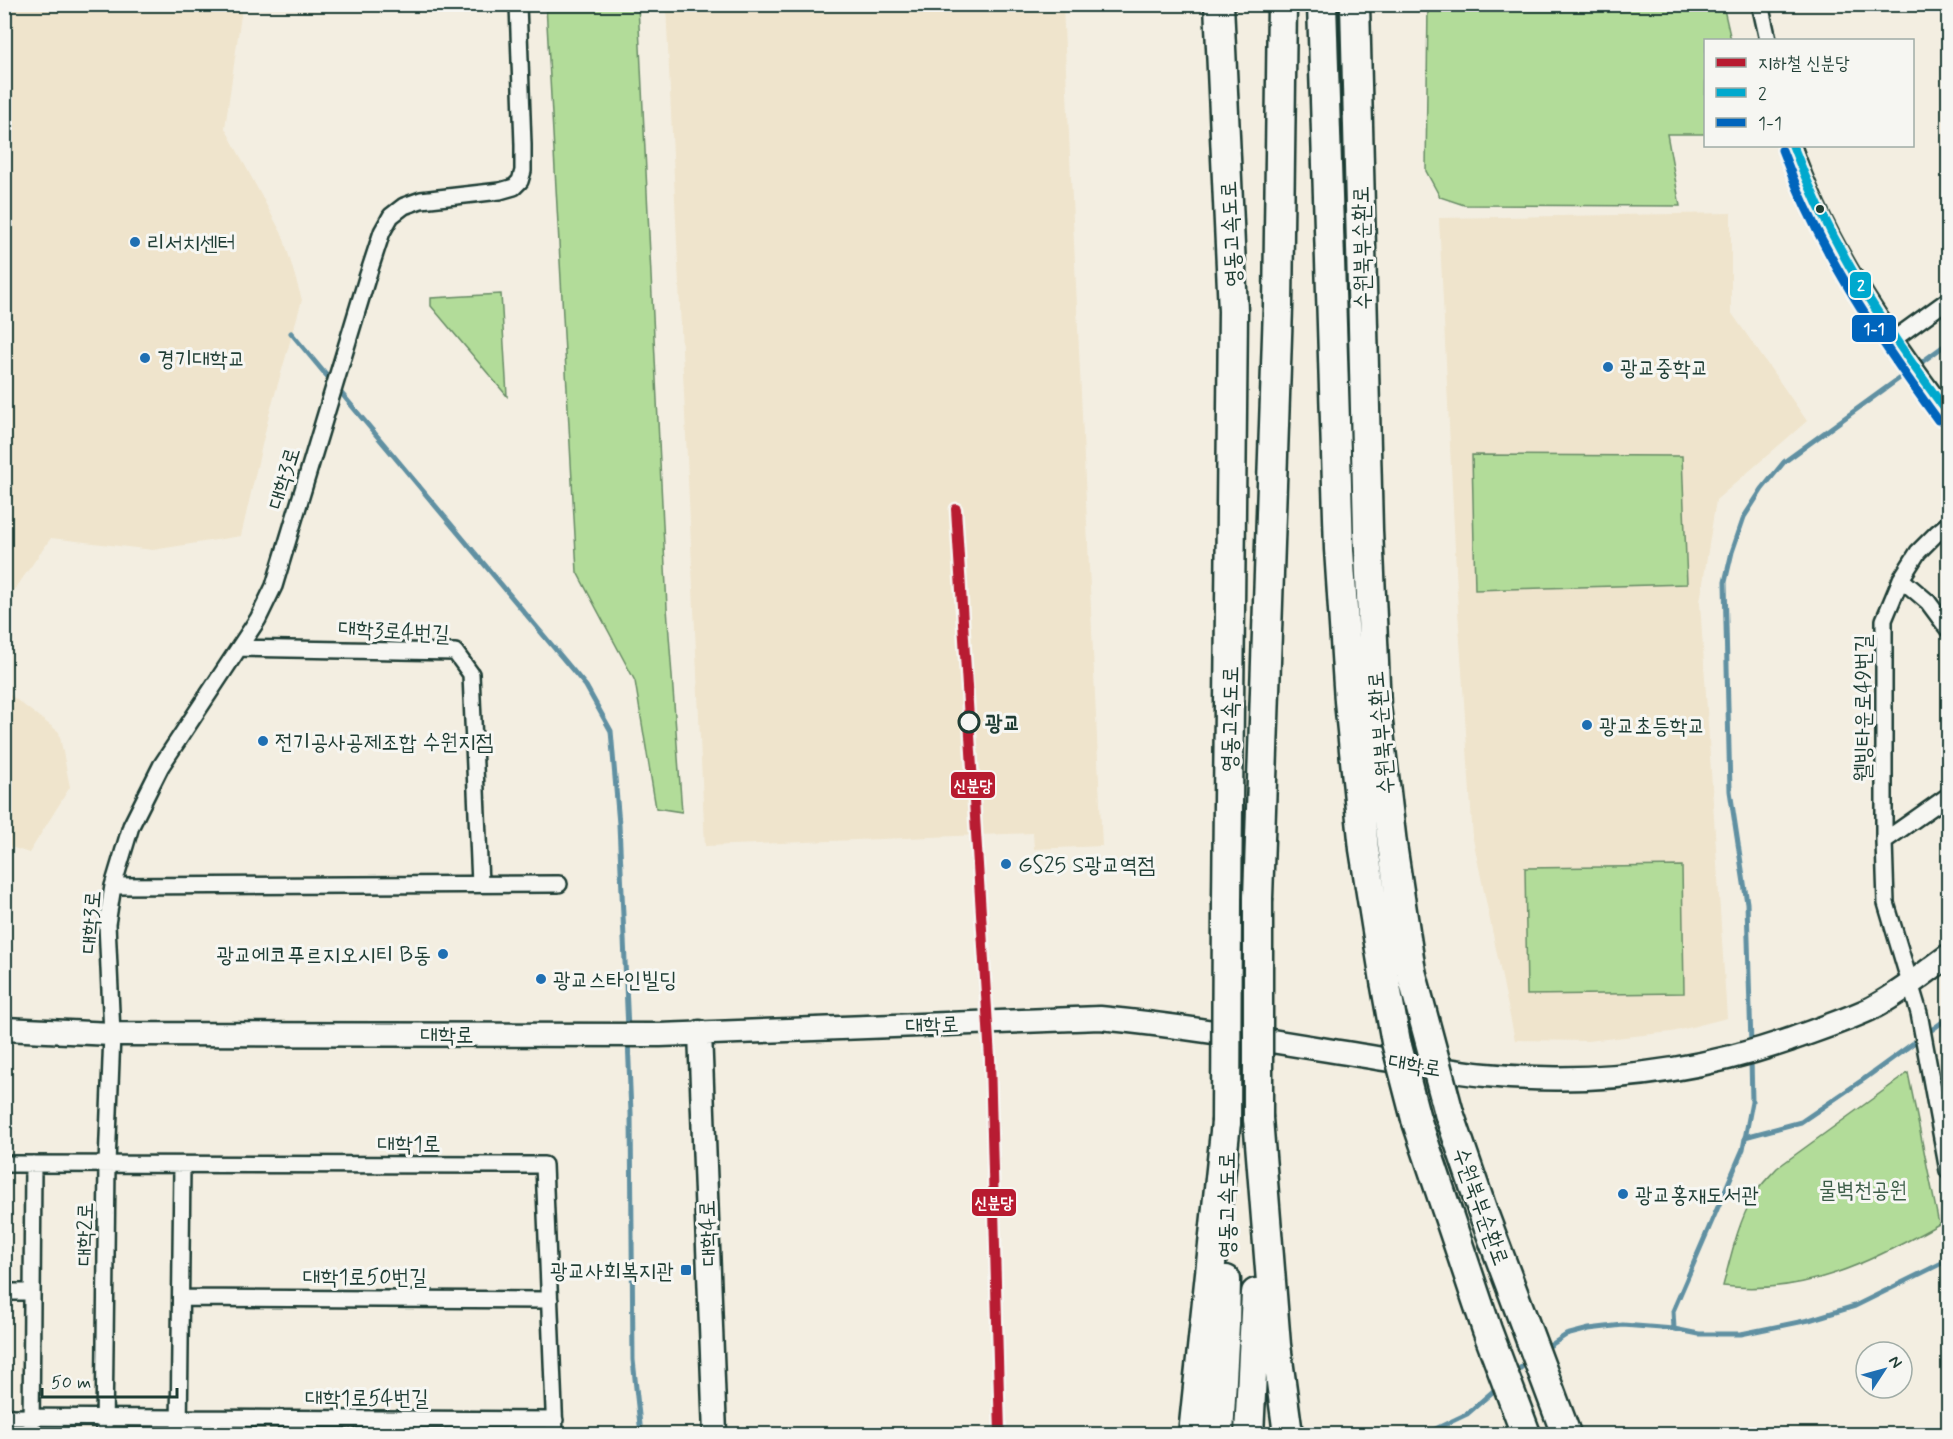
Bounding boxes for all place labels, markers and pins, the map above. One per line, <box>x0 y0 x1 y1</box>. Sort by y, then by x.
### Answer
unlabelled marker <box>1814 203 1826 215</box>
place label: 리서치센터 <box>147 230 236 258</box>
marker: 리서치센터 <box>128 235 142 249</box>
place label: 경기대학교 <box>157 346 246 374</box>
marker: 경기대학교 <box>138 351 152 365</box>
place label: 광교중학교 <box>1620 355 1709 383</box>
marker: 광교중학교 <box>1601 360 1615 374</box>
place label: 광교 <box>985 710 1020 738</box>
marker: 광교 <box>958 711 980 733</box>
place label: 광교초등학교 <box>1599 713 1705 741</box>
marker: 광교초등학교 <box>1580 718 1594 732</box>
place label: 전기공사공제조합 수원지점 <box>275 729 493 757</box>
marker: 전기공사공제조합 수원지점 <box>256 734 270 748</box>
place label: GS25 S광교역점 <box>1018 852 1155 880</box>
marker: GS25 S광교역점 <box>999 857 1013 871</box>
place label: 광교에코푸르지오시티 B동 <box>216 942 431 970</box>
marker: 광교에코푸르지오시티 B동 <box>436 947 450 961</box>
place label: 광교스타인빌딩 <box>553 967 677 995</box>
marker: 광교스타인빌딩 <box>534 972 548 986</box>
place label: 광교홍재도서관 <box>1635 1182 1759 1210</box>
marker: 광교홍재도서관 <box>1616 1187 1630 1201</box>
place label: 광교사회복지관 <box>550 1258 674 1286</box>
marker: 광교사회복지관 <box>679 1263 693 1277</box>

